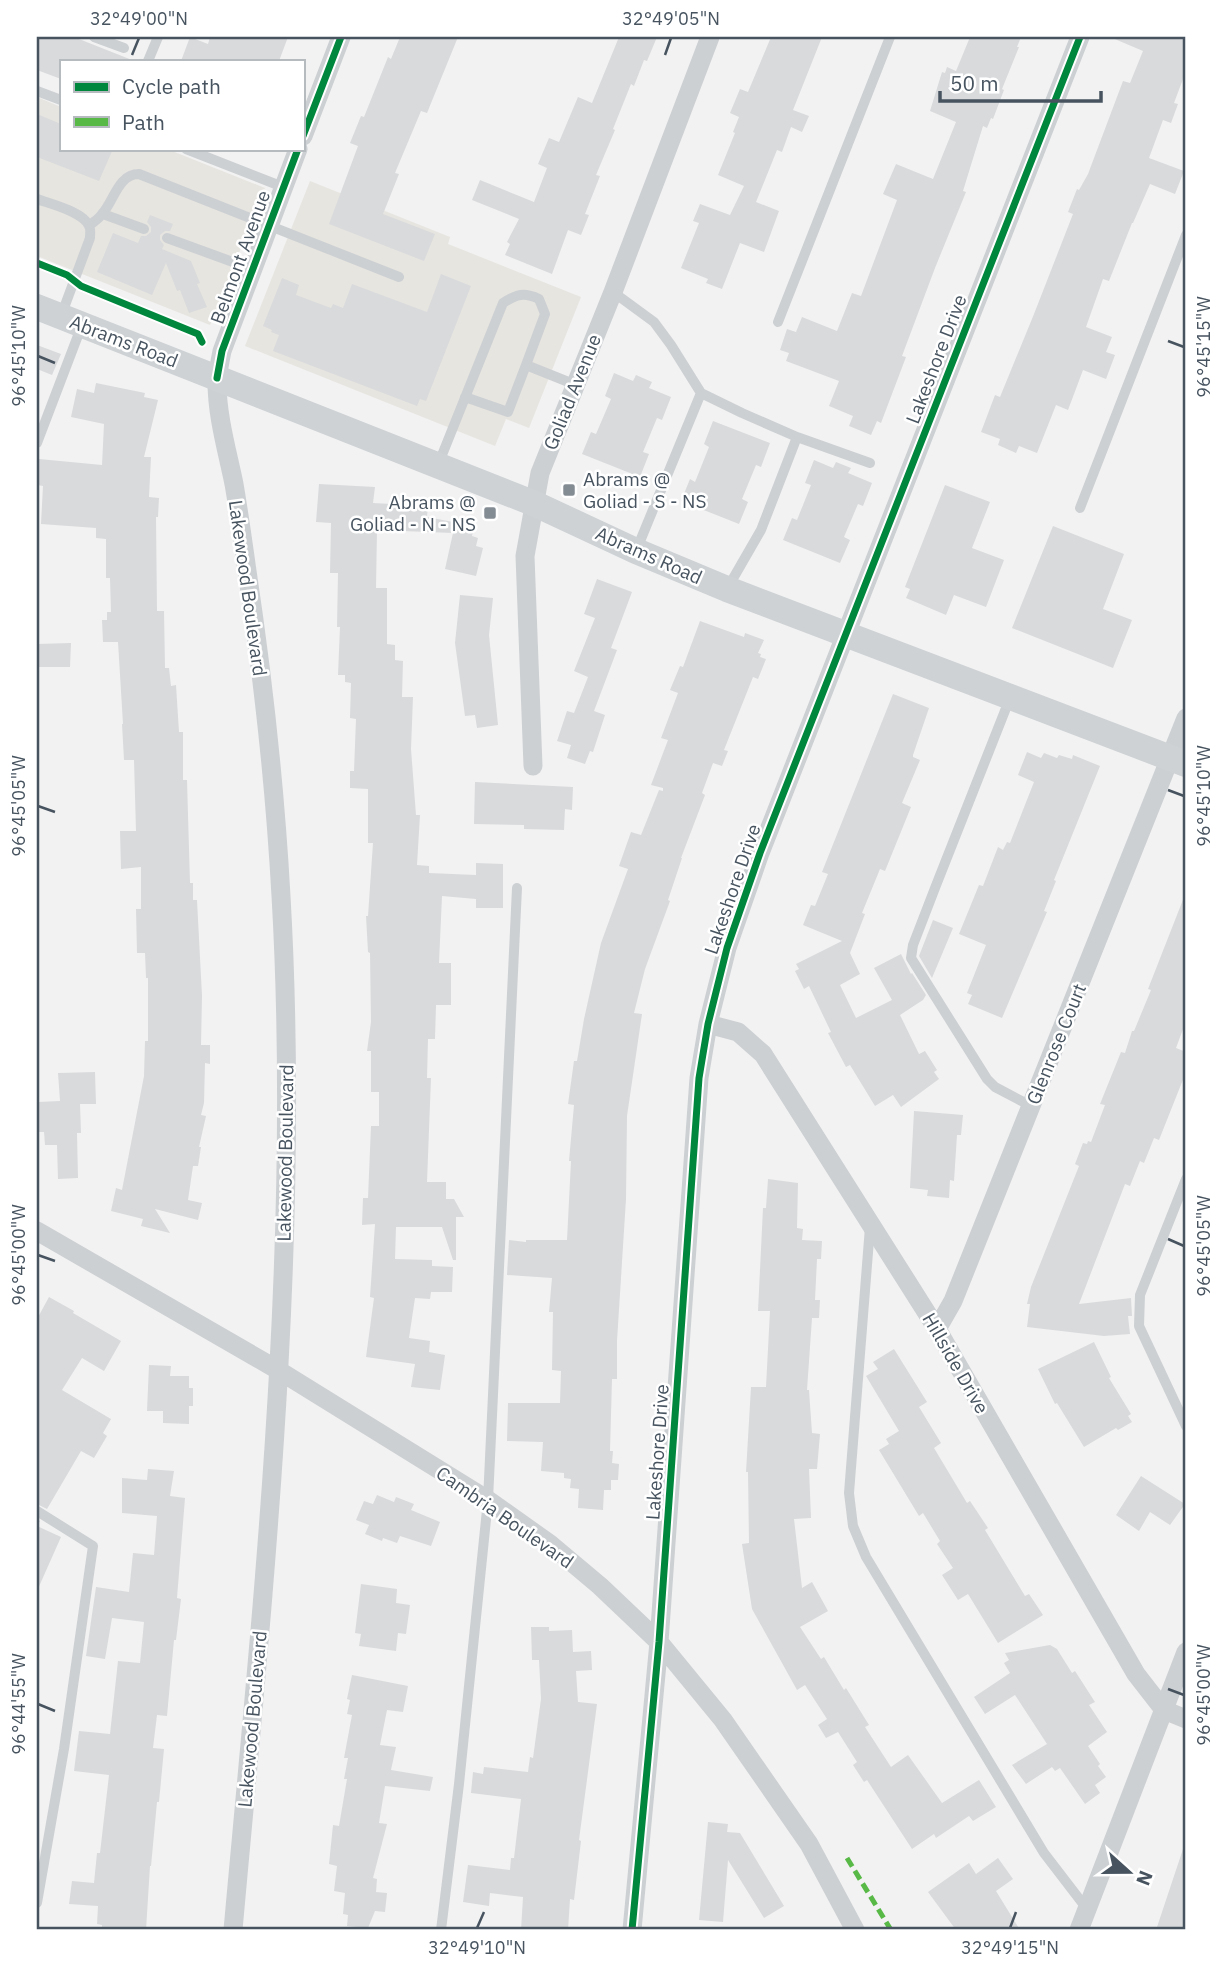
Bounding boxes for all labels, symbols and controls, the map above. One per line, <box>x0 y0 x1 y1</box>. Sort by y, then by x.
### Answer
text: 32°49'00"N <box>90 7 188 30</box>
text: 32°49'05"N <box>622 7 720 30</box>
legend <box>60 60 304 150</box>
scale bar <box>940 60 1100 104</box>
text: 50 m <box>950 69 999 97</box>
text: Cycle path <box>122 72 221 100</box>
text: Path <box>122 108 165 136</box>
street label: Belmont Avenue <box>205 187 275 327</box>
street label: Lakeshore Drive <box>900 291 972 427</box>
text: 96°45'15"W <box>1192 296 1215 398</box>
text: 96°45'10"W <box>7 305 30 407</box>
street label: Abrams Road <box>66 309 182 373</box>
street label: Goliad Avenue <box>538 331 606 453</box>
place label: Abrams @ Goliad - S - NS <box>583 467 707 513</box>
marker: Abrams @ Goliad - S - NS <box>561 482 577 498</box>
place label: Abrams @ Goliad - N - NS <box>350 490 476 536</box>
street label: Lakewood Boulevard <box>224 498 272 678</box>
marker: Abrams @ Goliad - N - NS <box>482 505 498 521</box>
street label: Abrams Road <box>592 521 706 589</box>
text: 96°45'10"W <box>1192 745 1215 847</box>
text: 96°45'05"W <box>7 755 30 857</box>
street label: Lakeshore Drive <box>698 821 766 957</box>
street label: Glenrose Court <box>1021 980 1091 1108</box>
street label: Lakewood Boulevard <box>271 1064 299 1242</box>
text: 96°45'05"W <box>1192 1195 1215 1297</box>
text: 96°45'00"W <box>7 1204 30 1306</box>
street label: Hillside Drive <box>917 1308 995 1418</box>
street label: Lakeshore Drive <box>640 1383 674 1521</box>
street label: Cambria Boulevard <box>432 1461 578 1573</box>
street label: Lakewood Boulevard <box>232 1630 272 1808</box>
text: 96°45'00"W <box>1192 1644 1215 1746</box>
text: 96°44'55"W <box>7 1653 30 1755</box>
north arrow <box>1094 1838 1164 1908</box>
text: N <box>1131 1867 1159 1889</box>
text: 32°49'10"N <box>428 1936 526 1959</box>
text: 32°49'15"N <box>961 1936 1059 1959</box>

